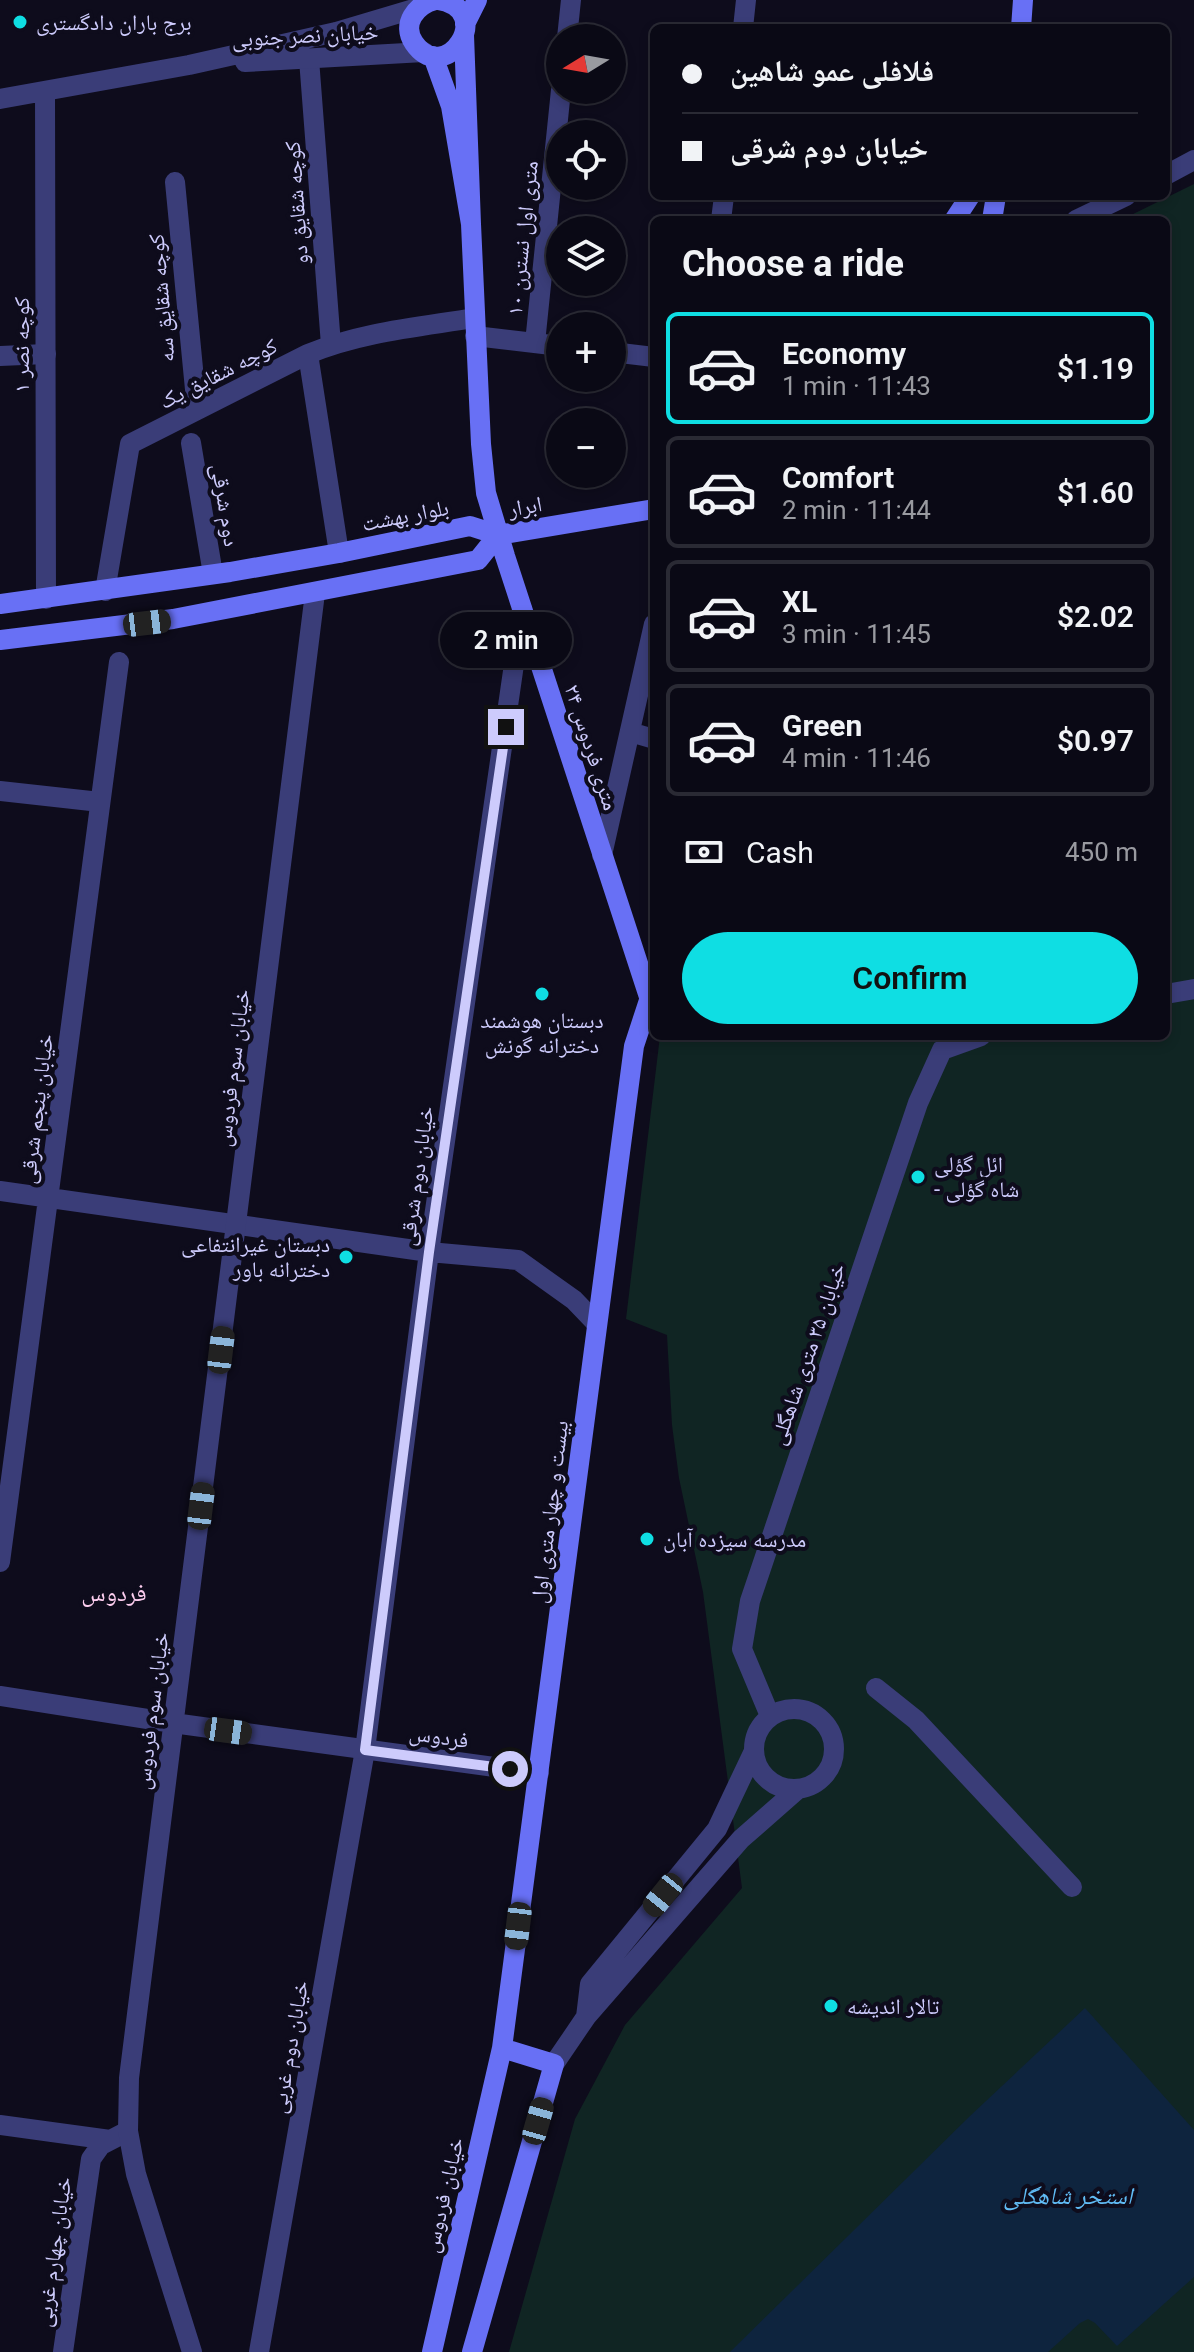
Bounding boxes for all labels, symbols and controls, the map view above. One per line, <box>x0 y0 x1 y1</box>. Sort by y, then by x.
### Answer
place label: برج باران دادگستری <box>36 10 192 36</box>
marker: برج باران دادگستری <box>11 13 29 31</box>
street label: خیابان نصر جنوبی <box>231 19 379 53</box>
north arrow <box>546 24 626 104</box>
map controls <box>546 24 626 488</box>
text: فلافلی عمو شاهین <box>730 53 934 88</box>
button: locate <box>546 120 626 200</box>
text: خیابان دوم شرقی <box>730 130 928 165</box>
street label: کوچه شقایق دو <box>280 140 314 266</box>
street label: ۱۰ متری اول نسترن <box>502 159 544 317</box>
button: layers <box>546 216 626 296</box>
street label: کوچه شقایق سه <box>143 233 181 363</box>
text: Choose a ride <box>682 243 904 285</box>
street label: کوچه نصر ۱ <box>9 297 35 393</box>
button: + <box>546 312 626 392</box>
icon: car <box>686 332 758 404</box>
street label: کوچه شقایق یک <box>155 333 282 415</box>
text: Economy <box>782 336 906 371</box>
text: $1.19 <box>1057 351 1134 386</box>
text: 1 min · 11:43 <box>782 371 931 401</box>
button: − <box>546 408 626 488</box>
icon: car <box>686 456 758 528</box>
text: Comfort <box>782 460 894 495</box>
street label: دوم شرقی <box>205 462 244 549</box>
text: $1.60 <box>1057 475 1134 510</box>
street label: ابرار <box>505 491 544 522</box>
street label: بلوار بهشت <box>360 495 451 536</box>
text: 2 min · 11:44 <box>782 495 931 525</box>
icon: car <box>686 580 758 652</box>
text: XL <box>782 584 817 619</box>
text: $2.02 <box>1057 599 1134 634</box>
car <box>122 608 172 638</box>
callout: 2 min <box>440 611 572 667</box>
text: 3 min · 11:45 <box>782 619 931 649</box>
text: 2 min <box>473 625 539 655</box>
street label: ۲۴ متری فردوس <box>558 681 624 814</box>
icon: car <box>686 704 758 776</box>
text: Green <box>782 708 862 743</box>
route end <box>488 709 524 745</box>
text: $0.97 <box>1057 723 1134 758</box>
text: 4 min · 11:46 <box>782 743 931 773</box>
icon: cash <box>682 830 726 874</box>
text: Cash <box>746 835 814 870</box>
text: 450 m <box>1065 837 1138 867</box>
button: Confirm <box>682 932 1138 1024</box>
marker: دبستان هوشمند دخترانه گونش <box>533 985 551 1003</box>
street label: خیابان سوم فردوس <box>210 988 257 1148</box>
place label: دبستان هوشمند دخترانه گونش <box>480 1008 604 1059</box>
street label: خیابان پنجم شرقی <box>15 1033 60 1186</box>
street label: خیابان دوم شرقی <box>394 1105 441 1248</box>
place label: ائل گؤلی - شاه گؤلی <box>934 1152 1019 1203</box>
marker: ائل گؤلی - شاه گؤلی <box>909 1168 927 1186</box>
place label: دبستان غیرانتفاعی دخترانه باور <box>181 1232 330 1282</box>
marker: دبستان غیرانتفاعی دخترانه باور <box>337 1248 355 1266</box>
street label: خیابان ۳۵ متری شاهگلی <box>765 1260 851 1449</box>
car <box>206 1325 236 1375</box>
street label: بیست و چهار متری اول <box>526 1419 574 1605</box>
car <box>186 1481 216 1531</box>
place label: مدرسه سیزده آبان <box>663 1527 806 1553</box>
marker: مدرسه سیزده آبان <box>638 1530 656 1548</box>
district label: فردوس <box>81 1579 147 1607</box>
street label: خیابان سوم فردوس <box>129 1631 176 1791</box>
car <box>203 1716 253 1746</box>
street label: فردوس <box>407 1720 470 1754</box>
route start <box>492 1751 528 1787</box>
car <box>639 1869 687 1921</box>
car <box>503 1901 533 1951</box>
street label: خیابان دوم غربی <box>266 1979 315 2116</box>
place label: تالار اندیشه <box>847 1994 940 2019</box>
marker: تالار اندیشه <box>822 1997 840 2015</box>
car <box>520 2095 556 2147</box>
street label: خیابان فردوس <box>418 2135 470 2255</box>
street label: خیابان چهارم غربی <box>31 2175 78 2329</box>
water label: استخر شاهگلی <box>1003 2182 1135 2211</box>

